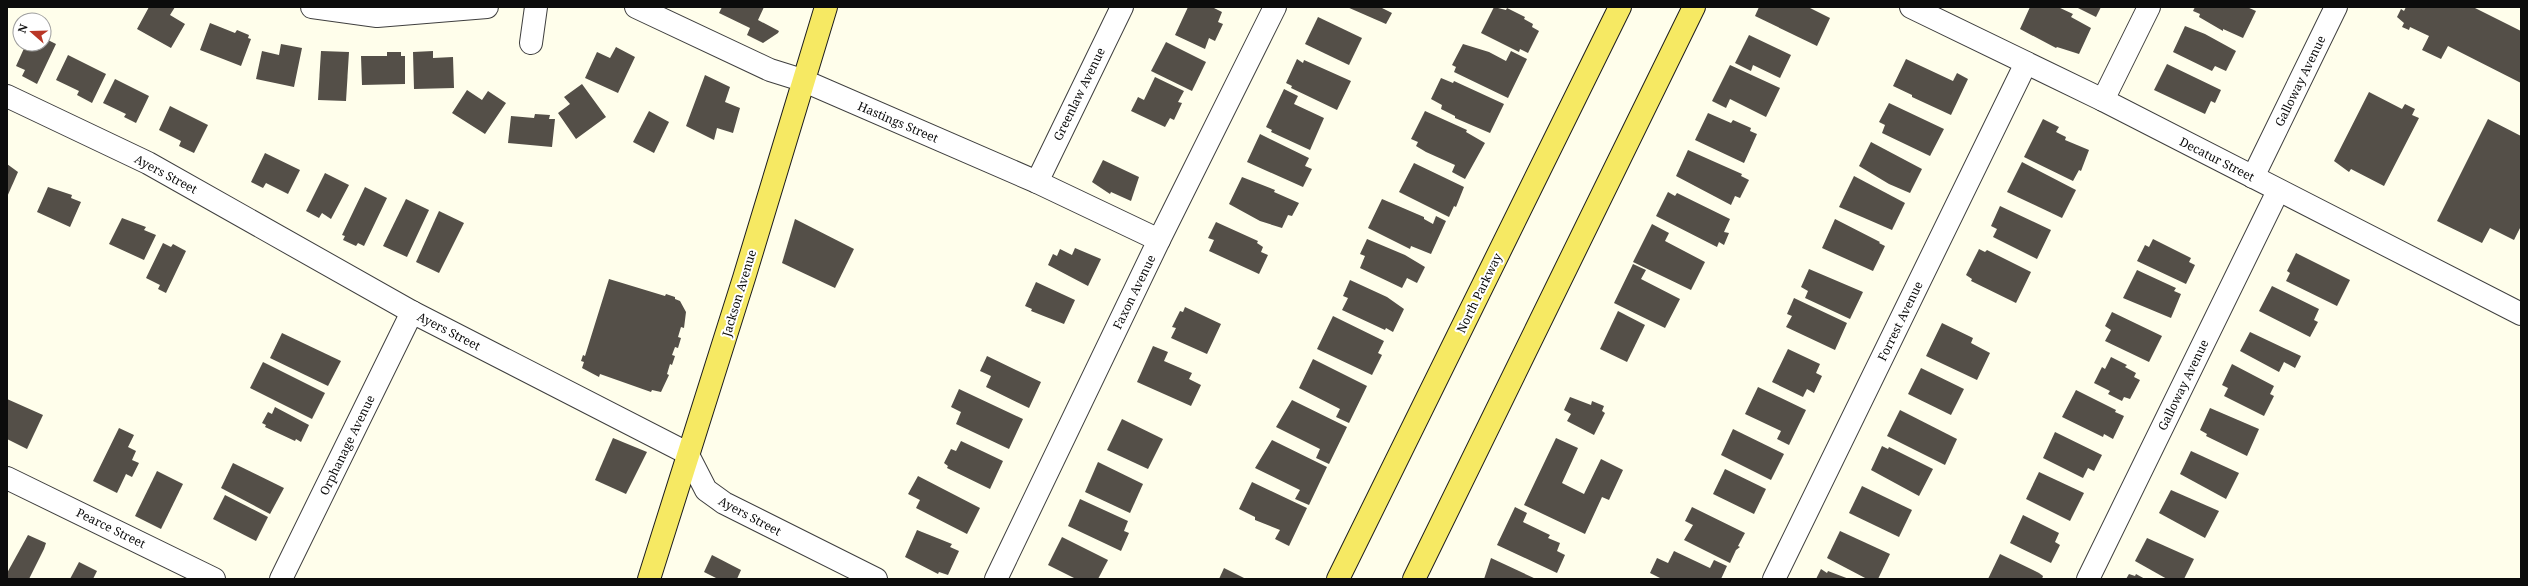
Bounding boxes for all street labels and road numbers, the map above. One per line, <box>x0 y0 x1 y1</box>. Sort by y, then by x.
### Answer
street label: Galloway Avenue <box>2271 33 2329 129</box>
street label: Greenlaw Avenue <box>1049 45 1109 143</box>
street label: Hastings Street <box>855 97 941 147</box>
street label: Decatur Street <box>2177 133 2257 185</box>
street label: Ayers Street <box>132 150 200 198</box>
street label: Jackson Avenue <box>717 247 760 340</box>
street label: North Parkway <box>1452 250 1506 336</box>
street label: Faxon Avenue <box>1109 252 1159 332</box>
street label: Forrest Avenue <box>1873 278 1927 364</box>
street label: Ayers Street <box>415 308 483 354</box>
street label: Galloway Avenue <box>2154 337 2212 433</box>
street label: Orphanage Avenue <box>315 392 379 498</box>
street label: Ayers Street <box>716 492 784 540</box>
street label: Pearce Street <box>74 504 148 552</box>

